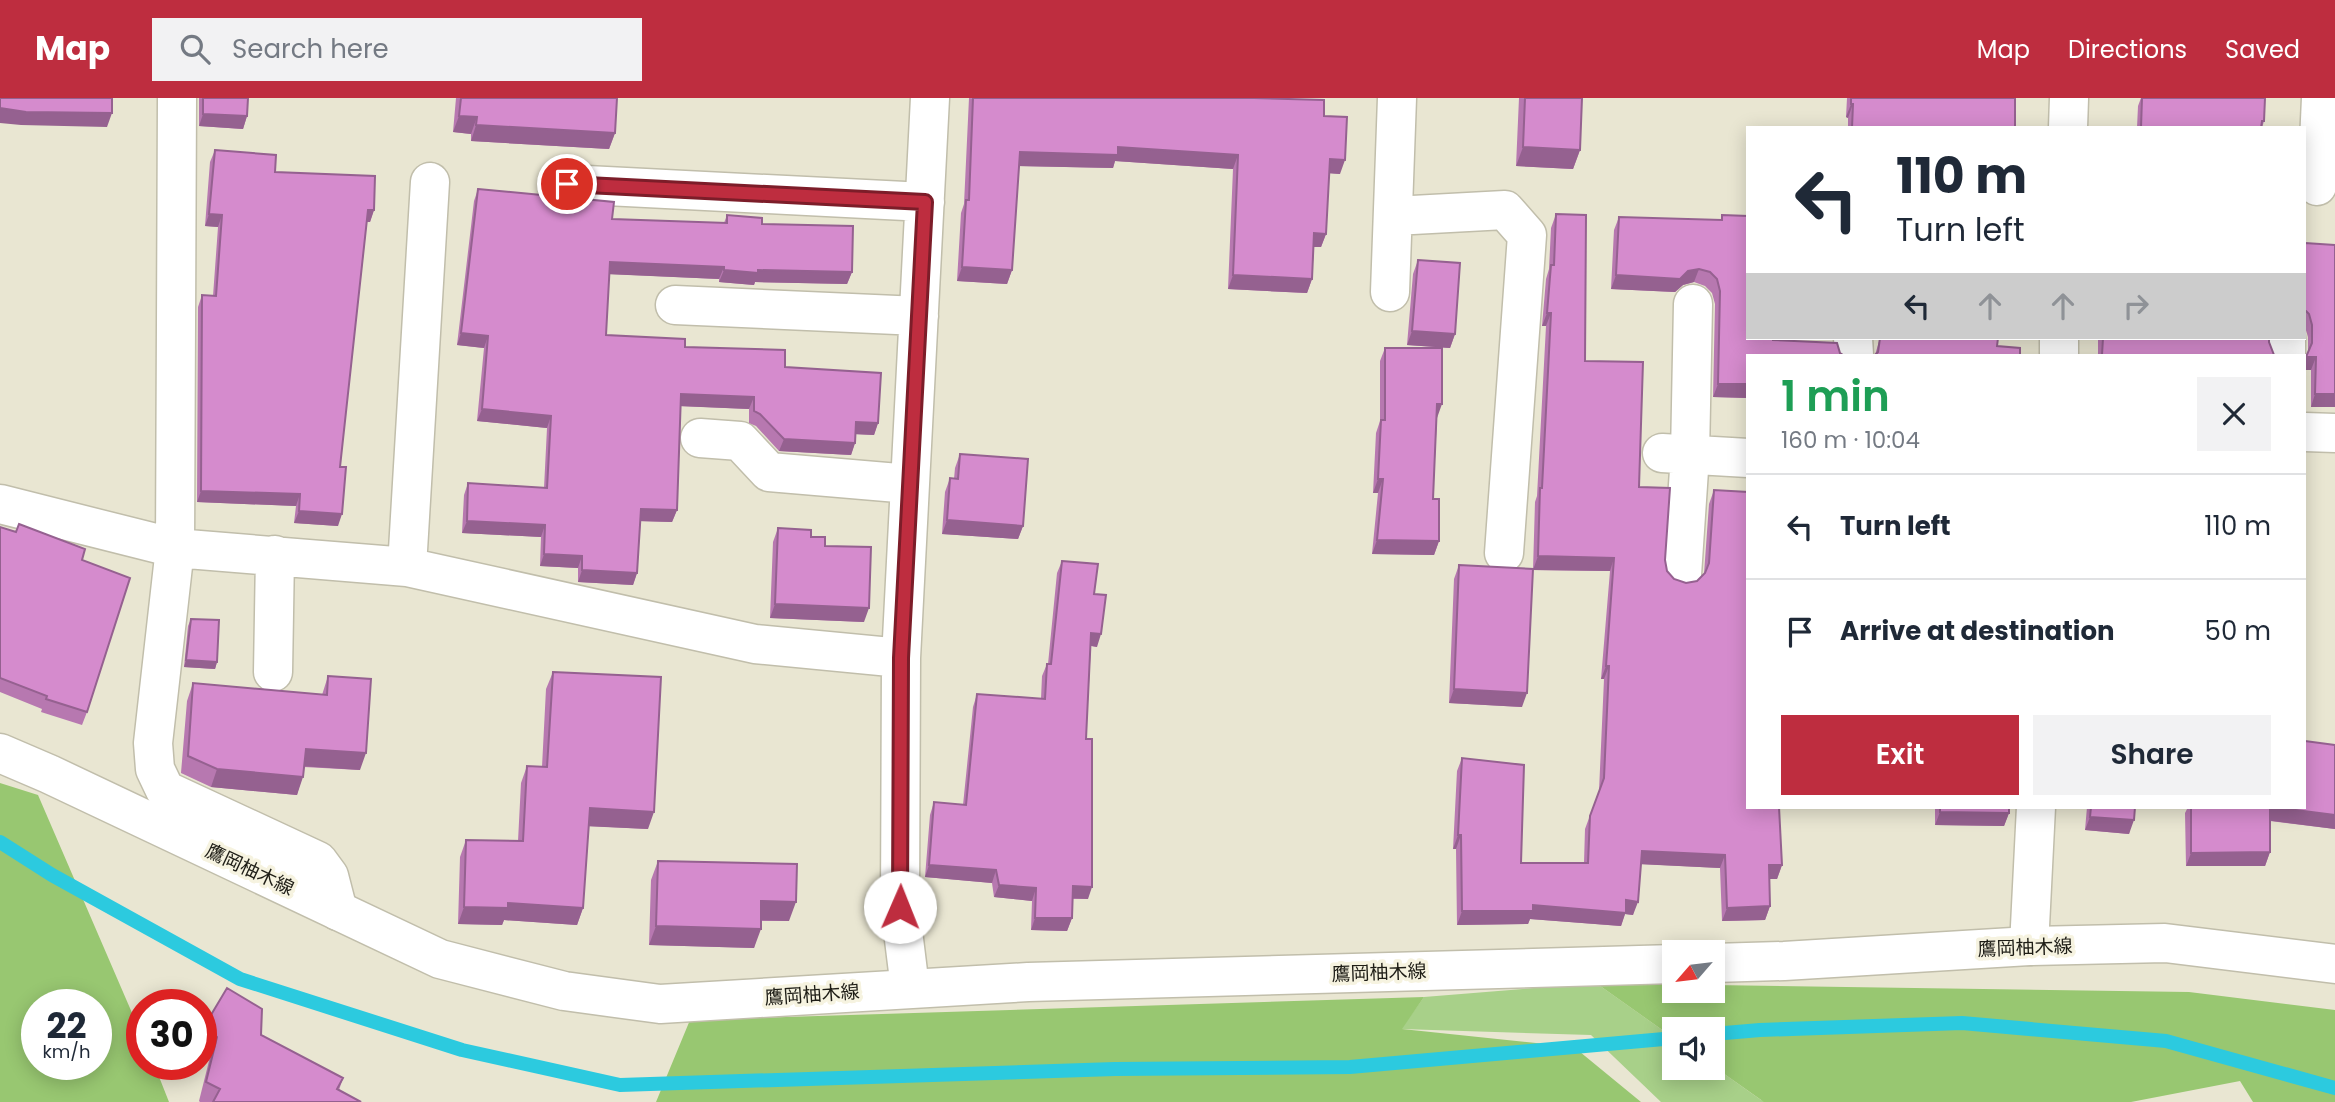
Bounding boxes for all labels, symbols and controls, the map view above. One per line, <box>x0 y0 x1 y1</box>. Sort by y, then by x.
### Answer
search box <box>152 18 642 81</box>
text: Map <box>35 25 110 72</box>
icon: search <box>176 30 214 68</box>
text: Search here <box>232 31 389 67</box>
text: Map <box>1977 33 2030 66</box>
text: Directions <box>2068 33 2187 66</box>
text: Saved <box>2225 33 2300 66</box>
text: 110 m <box>1896 142 2027 210</box>
pin <box>537 154 597 214</box>
icon: left <box>1781 154 1872 245</box>
icon: arrive <box>548 165 586 203</box>
text: Turn left <box>1896 207 2025 252</box>
icon: left <box>1898 287 1936 325</box>
icon: ahead <box>1971 287 2009 325</box>
icon: ahead <box>2044 287 2082 325</box>
icon: right <box>2117 287 2155 325</box>
text: 1 min <box>1781 367 1890 426</box>
button: close <box>2197 377 2271 451</box>
text: 160 m · 10:04 <box>1781 424 1920 456</box>
icon: left <box>1781 508 1819 546</box>
text: Turn left <box>1840 508 1951 544</box>
text: 110 m <box>2204 508 2271 544</box>
icon: arrive <box>1781 613 1819 651</box>
text: Arrive at destination <box>1840 613 2115 649</box>
text: 50 m <box>2205 613 2271 649</box>
button: Exit <box>1781 715 2019 795</box>
button: Share <box>2033 715 2271 795</box>
street label: 鷹岡柚木線 <box>201 837 299 902</box>
position arrow <box>863 870 937 944</box>
street label: 鷹岡柚木線 <box>1977 932 2073 963</box>
north arrow <box>1662 940 1726 1003</box>
map controls <box>1662 940 1725 1080</box>
street label: 鷹岡柚木線 <box>1331 957 1427 988</box>
street label: 鷹岡柚木線 <box>764 978 860 1011</box>
speed limit sign: 30 <box>126 989 217 1080</box>
text: 22 <box>47 1001 86 1050</box>
button: sound <box>1662 1017 1725 1080</box>
text: km/h <box>43 1039 90 1064</box>

